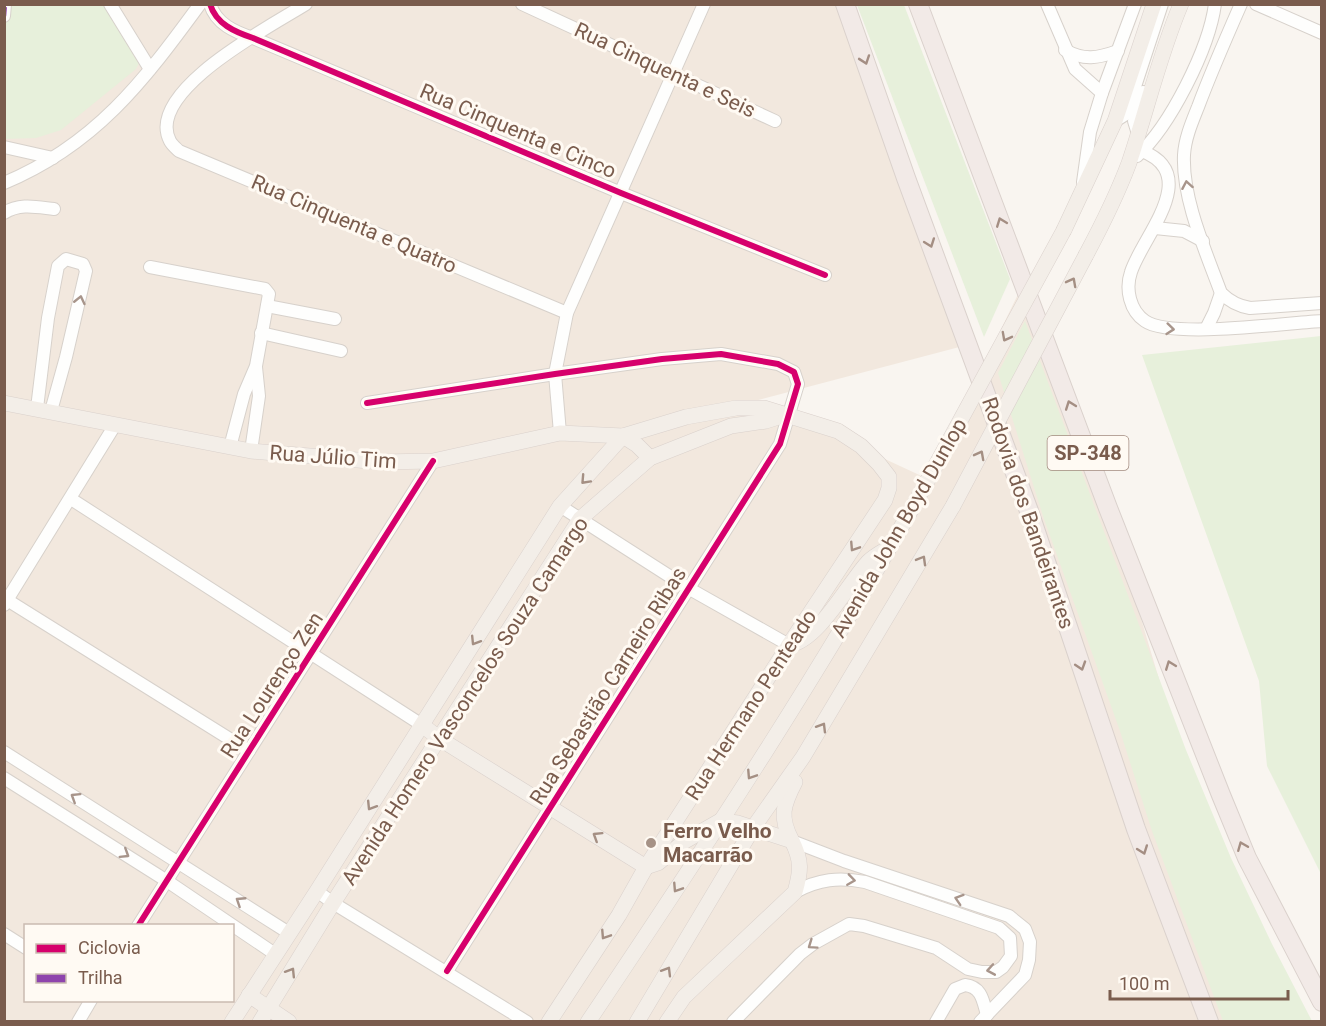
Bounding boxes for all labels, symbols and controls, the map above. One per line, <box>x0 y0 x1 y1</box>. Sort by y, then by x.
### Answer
street label: Rua Cinquenta e Seis <box>571 17 759 123</box>
one-way arrow <box>857 54 870 65</box>
street label: Rua Cinquenta e Cinco <box>416 79 620 183</box>
street label: Rua Cinquenta e Quatro <box>248 170 460 278</box>
one-way arrow <box>1181 180 1194 190</box>
one-way arrow <box>996 217 1008 228</box>
one-way arrow <box>923 238 936 248</box>
one-way arrow <box>1065 278 1076 289</box>
one-way arrow <box>73 295 86 305</box>
one-way arrow <box>1165 322 1175 335</box>
one-way arrow <box>1002 330 1013 341</box>
street label: Rodovia dos Bandeirantes <box>977 394 1079 632</box>
one-way arrow <box>1064 400 1077 410</box>
street label: Avenida John Boyd Dunlop <box>826 414 972 642</box>
road number: SP-348 <box>1048 436 1128 470</box>
street label: Rua Júlio Tim <box>269 441 397 473</box>
one-way arrow <box>973 450 984 461</box>
one-way arrow <box>581 473 592 484</box>
street label: Avenida Homero Vasconcelos Souza Camargo <box>337 513 593 889</box>
one-way arrow <box>850 540 861 551</box>
one-way arrow <box>914 556 926 566</box>
street label: Rua Sebastião Carneiro Ribas <box>525 563 691 809</box>
street label: Rua Hermano Penteado <box>680 605 822 805</box>
street label: Rua Lourenço Zen <box>216 608 328 762</box>
one-way arrow <box>471 635 483 645</box>
one-way arrow <box>1074 660 1086 671</box>
one-way arrow <box>1165 660 1177 671</box>
one-way arrow <box>814 723 826 733</box>
one-way arrow <box>746 769 758 779</box>
one-way arrow <box>71 792 81 804</box>
one-way arrow <box>368 799 379 810</box>
place label: Ferro Velho Macarrão <box>663 819 772 867</box>
one-way arrow <box>593 832 603 844</box>
marker: Ferro Velho Macarrão <box>644 836 658 850</box>
one-way arrow <box>1237 841 1249 852</box>
one-way arrow <box>1136 845 1149 855</box>
one-way arrow <box>118 847 129 858</box>
one-way arrow <box>846 873 855 886</box>
one-way arrow <box>673 881 684 892</box>
one-way arrow <box>954 894 965 907</box>
one-way arrow <box>236 897 247 908</box>
legend <box>24 924 234 1002</box>
one-way arrow <box>602 929 613 940</box>
text: Ciclovia <box>78 937 141 958</box>
one-way arrow <box>807 938 818 949</box>
scale bar <box>1110 963 1288 1001</box>
one-way arrow <box>986 964 995 976</box>
text: Trilha <box>78 967 123 988</box>
one-way arrow <box>659 967 671 977</box>
one-way arrow <box>283 968 295 978</box>
text: 100 m <box>1119 973 1170 994</box>

